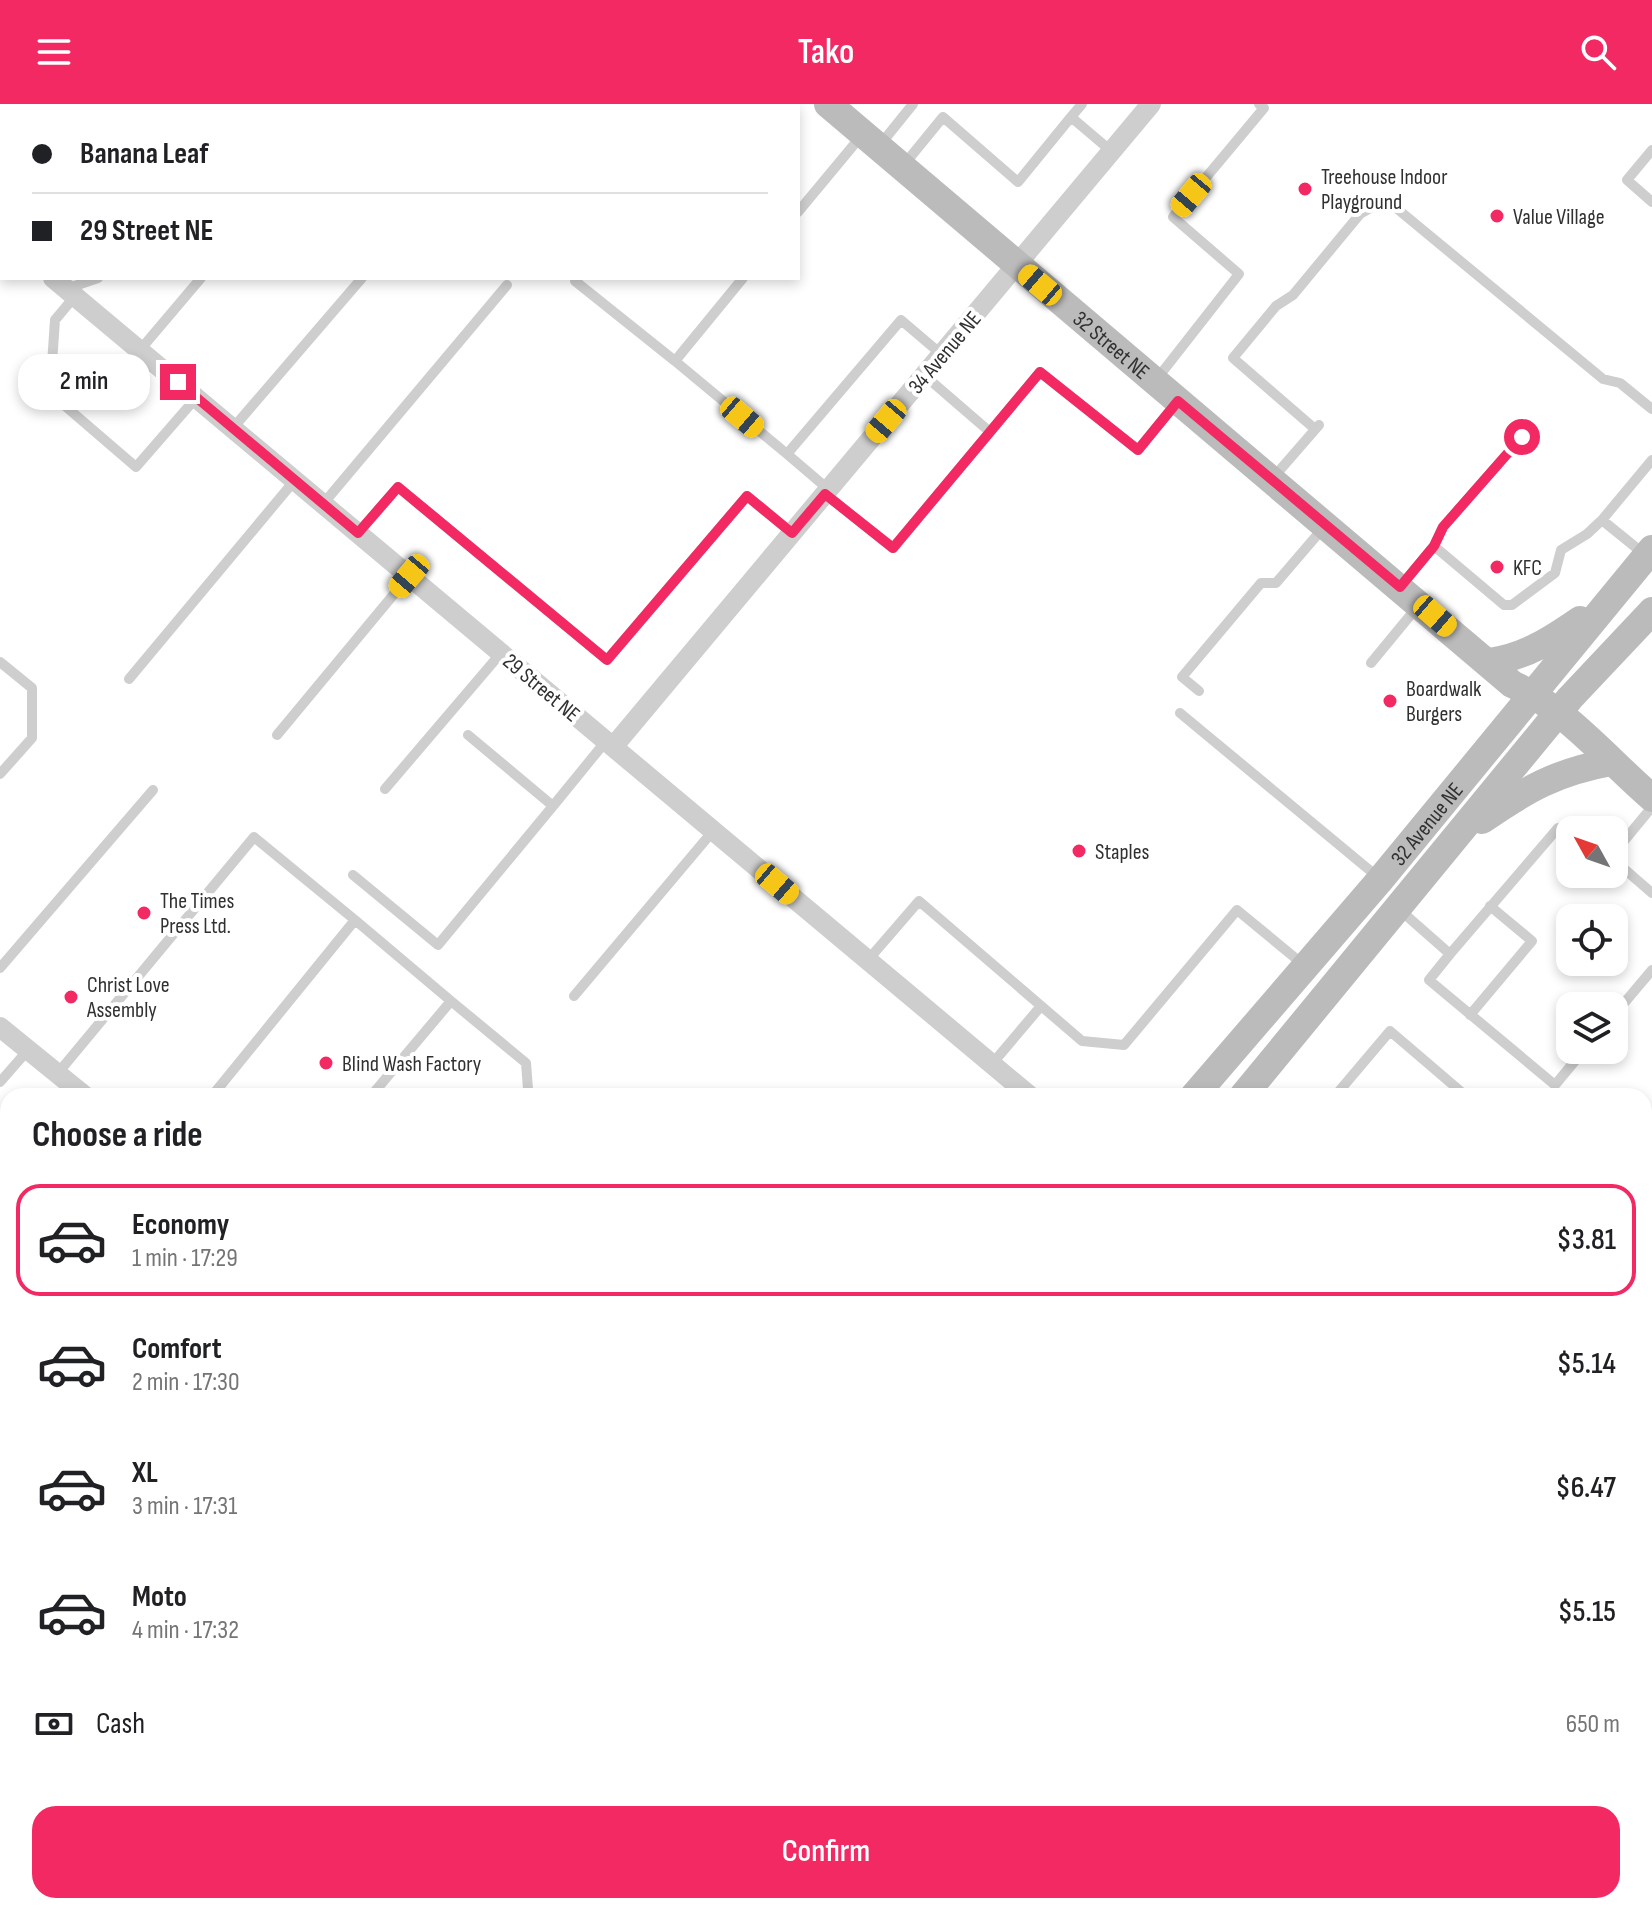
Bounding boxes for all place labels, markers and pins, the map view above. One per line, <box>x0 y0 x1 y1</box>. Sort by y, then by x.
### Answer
place label: Treehouse Indoor Playground <box>1321 164 1448 216</box>
marker: Treehouse Indoor Playground <box>1296 180 1314 198</box>
place label: Value Village <box>1513 204 1605 231</box>
marker: Value Village <box>1488 207 1506 225</box>
place label: KFC <box>1513 555 1542 582</box>
marker: KFC <box>1488 558 1506 576</box>
place label: Boardwalk Burgers <box>1406 676 1482 728</box>
marker: Boardwalk Burgers <box>1381 692 1399 710</box>
place label: Staples <box>1095 839 1150 866</box>
marker: Staples <box>1070 842 1088 860</box>
place label: The Times Press Ltd. <box>160 888 234 940</box>
marker: The Times Press Ltd. <box>135 904 153 922</box>
place label: Christ Love Assembly <box>86 972 170 1024</box>
marker: Christ Love Assembly <box>62 988 80 1006</box>
place label: Blind Wash Factory <box>342 1051 482 1078</box>
marker: Blind Wash Factory <box>317 1054 335 1072</box>

